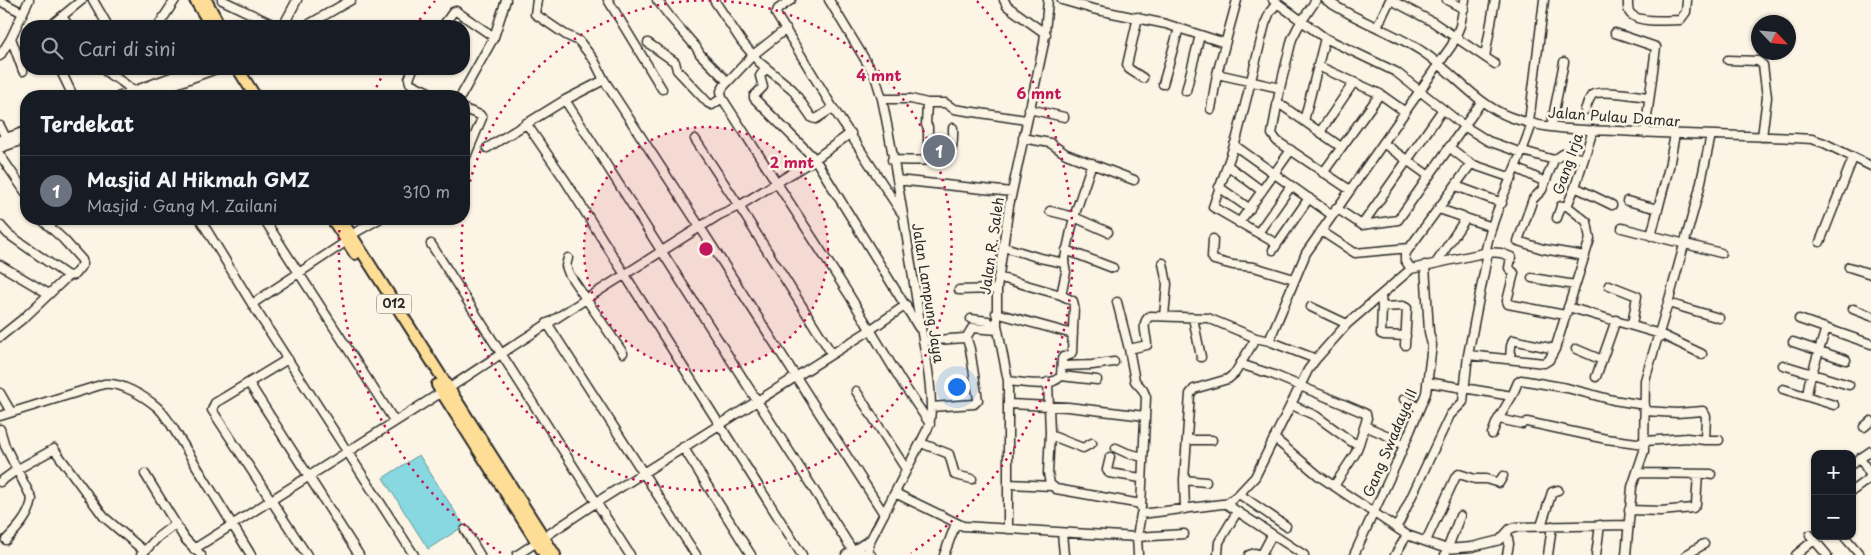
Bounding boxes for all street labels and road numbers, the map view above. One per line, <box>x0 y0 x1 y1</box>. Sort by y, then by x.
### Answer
street label: Jalan Pulau Damar <box>1547 101 1681 132</box>
street label: Gang Irja <box>1547 130 1588 197</box>
street label: Jalan R. Saleh <box>974 196 1009 296</box>
street label: Jalan Lampung Jaya <box>907 221 950 365</box>
road number: 012 <box>376 294 412 314</box>
street label: Gang Swadaya II <box>1357 385 1422 500</box>

